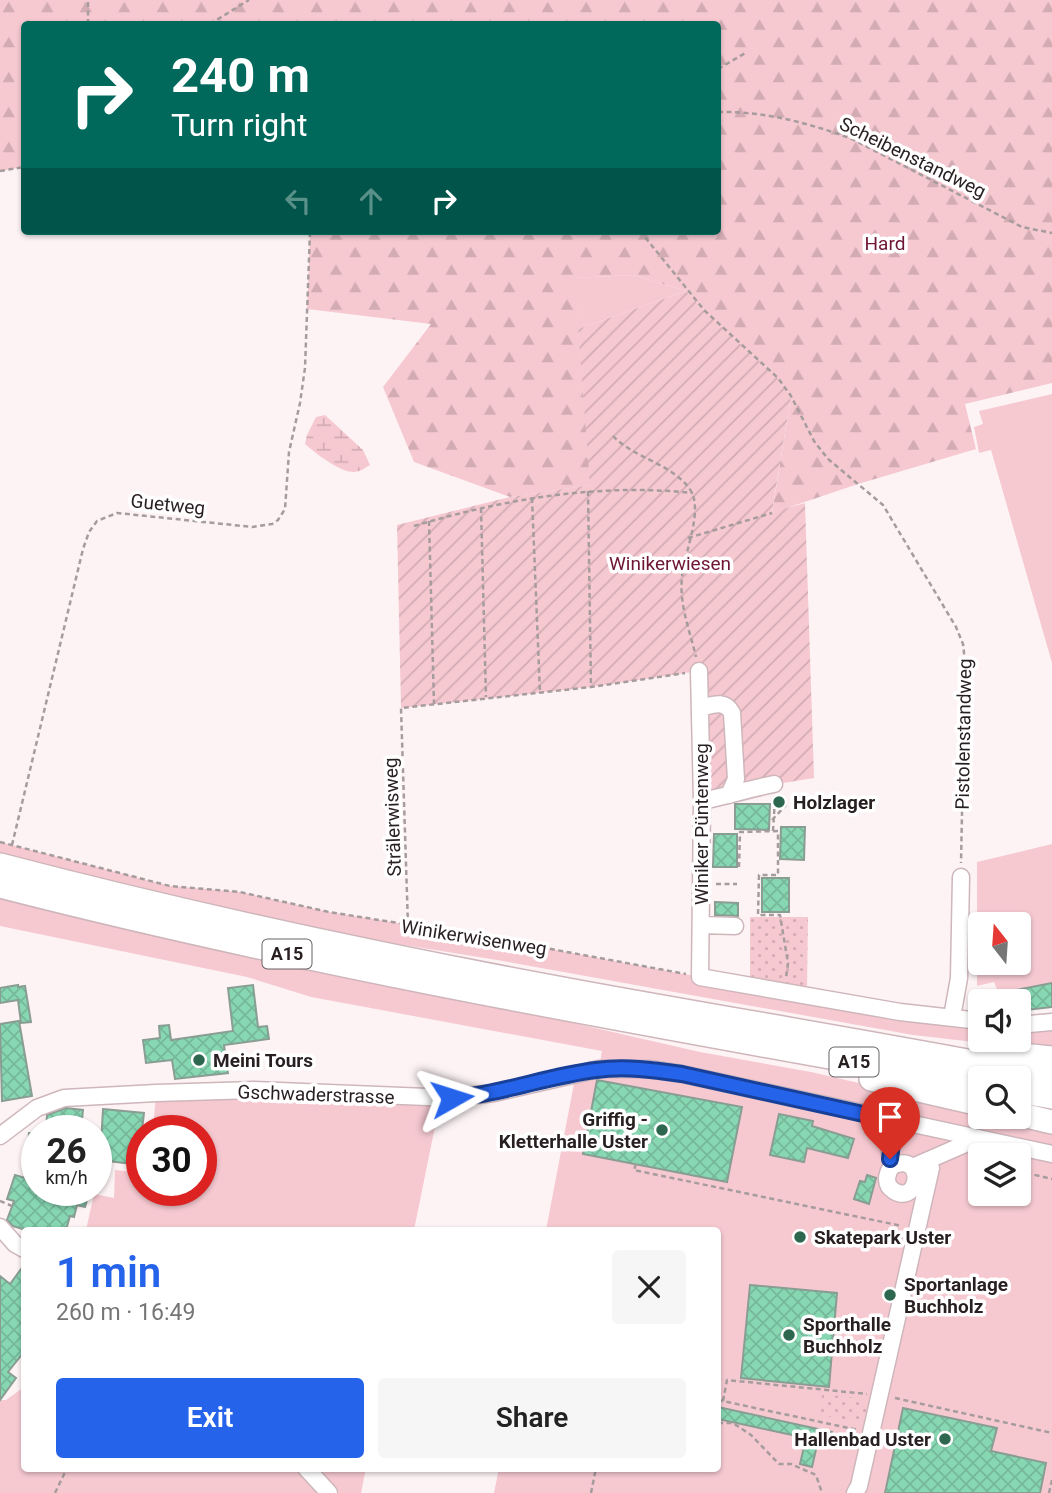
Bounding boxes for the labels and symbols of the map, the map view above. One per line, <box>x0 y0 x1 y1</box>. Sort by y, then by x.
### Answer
street label: Scheibenstandweg <box>836 112 990 203</box>
park label: Hard <box>865 232 905 255</box>
street label: Guetweg <box>130 489 206 520</box>
park label: Winikerwiesen <box>609 552 731 575</box>
street label: Pistolenstandweg <box>951 658 976 810</box>
street label: Winiker Püntenweg <box>690 743 713 905</box>
street label: Strälerwisweg <box>379 757 406 877</box>
place label: Holzlager <box>793 791 875 814</box>
marker: Holzlager <box>771 794 787 810</box>
north arrow <box>968 912 1031 975</box>
street label: Winikerwisenweg <box>400 915 548 960</box>
road number: A15 <box>262 939 312 968</box>
road number: A15 <box>830 1048 878 1077</box>
place label: Meini Tours <box>213 1049 313 1072</box>
marker: Meini Tours <box>191 1052 207 1068</box>
position arrow <box>415 1061 489 1135</box>
street label: Gschwaderstrasse <box>237 1080 395 1109</box>
pin <box>860 1087 920 1159</box>
place label: Griffig - Kletterhalle Uster <box>499 1108 648 1153</box>
speed limit sign: 30 <box>126 1115 217 1206</box>
marker: Griffig - Kletterhalle Uster <box>654 1122 670 1138</box>
place label: Skatepark Uster <box>814 1226 951 1249</box>
marker: Skatepark Uster <box>792 1229 808 1245</box>
place label: Sportanlage Buchholz <box>904 1273 1008 1318</box>
marker: Sportanlage Buchholz <box>882 1287 898 1303</box>
place label: Sporthalle Buchholz <box>803 1313 891 1358</box>
marker: Sporthalle Buchholz <box>781 1327 797 1343</box>
place label: Hallenbad Uster <box>794 1428 931 1451</box>
marker: Hallenbad Uster <box>937 1431 953 1447</box>

